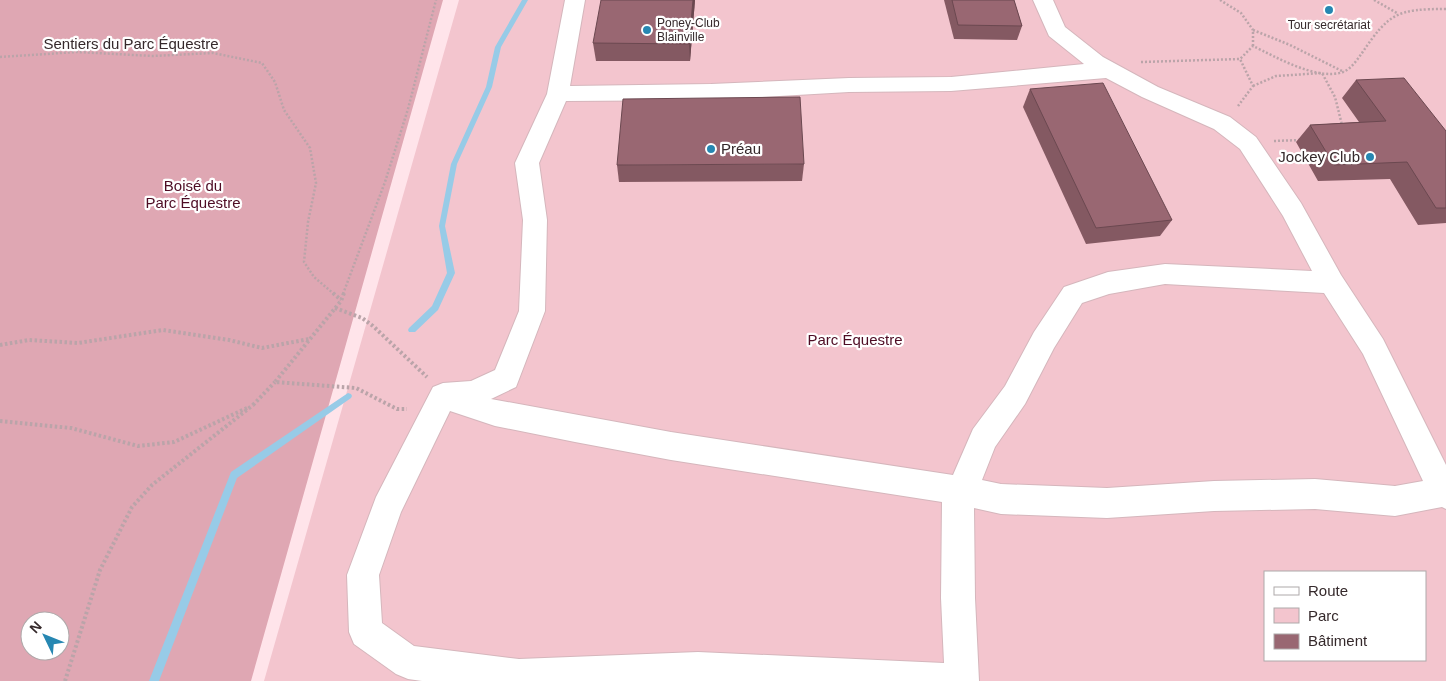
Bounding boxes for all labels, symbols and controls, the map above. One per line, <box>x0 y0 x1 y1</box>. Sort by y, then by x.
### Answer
marker: Tour secrétariat <box>1323 4 1335 16</box>
place label: Poney-Club Blainville <box>657 16 720 44</box>
place label: Tour secrétariat <box>1288 18 1371 32</box>
marker: Poney-Club Blainville <box>641 24 653 36</box>
street label: Sentiers du Parc Équestre <box>43 35 219 52</box>
place label: Préau <box>721 140 761 157</box>
marker: Préau <box>705 143 717 155</box>
place label: Jockey Club <box>1278 148 1360 165</box>
marker: Jockey Club <box>1364 151 1376 163</box>
park label: Boisé du Parc Équestre <box>145 177 241 211</box>
park label: Parc Équestre <box>807 331 903 348</box>
legend <box>1264 571 1426 661</box>
text: Route <box>1308 582 1348 599</box>
text: Parc <box>1308 607 1339 624</box>
north arrow <box>20 611 70 661</box>
text: N <box>26 618 45 636</box>
text: Bâtiment <box>1308 632 1368 649</box>

